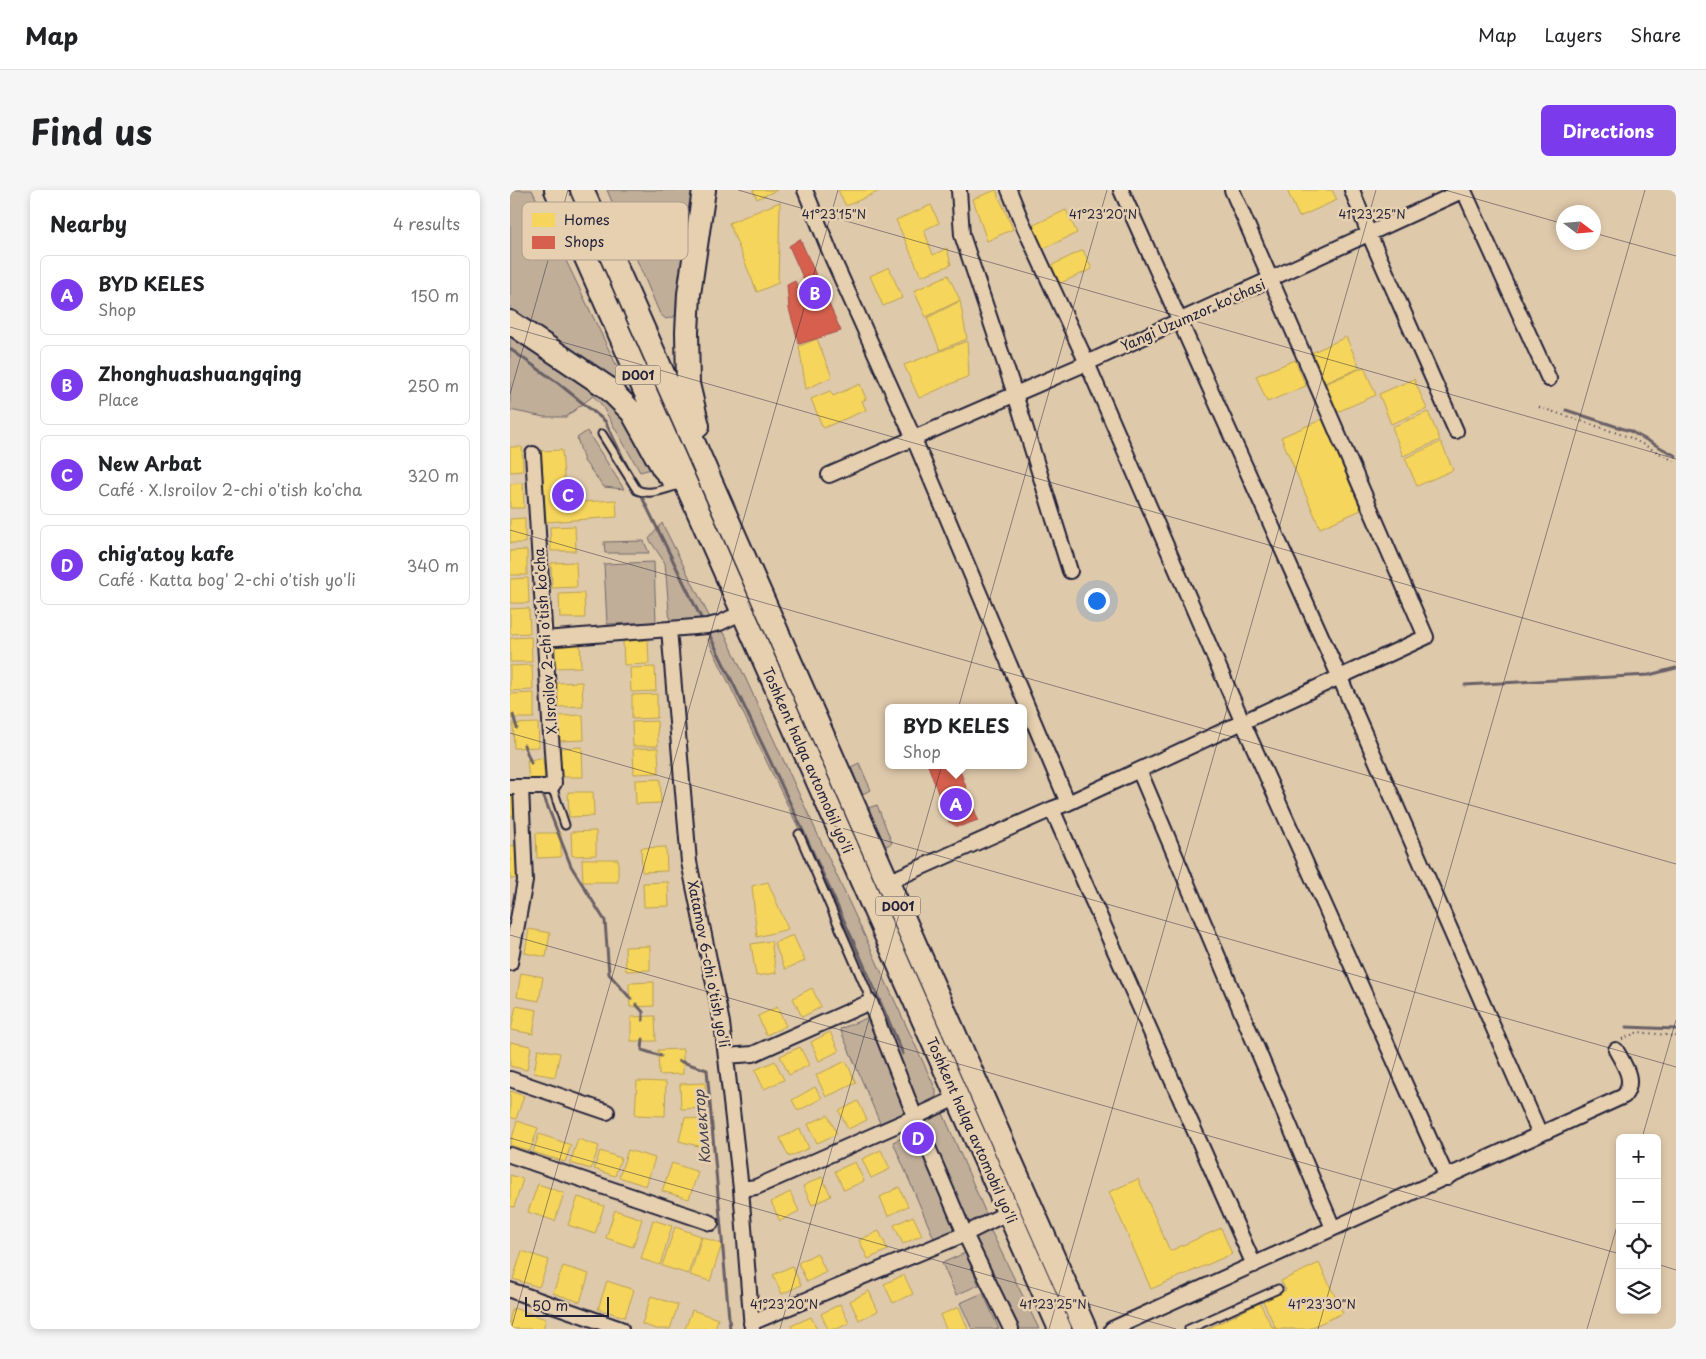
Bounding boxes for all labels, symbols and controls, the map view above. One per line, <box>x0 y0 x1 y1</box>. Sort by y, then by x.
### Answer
text: Map <box>25 17 78 53</box>
text: Map <box>1478 21 1517 48</box>
text: Layers <box>1545 21 1602 48</box>
text: Share <box>1630 21 1681 48</box>
text: Find us <box>30 104 152 157</box>
button: Directions <box>1541 105 1676 156</box>
legend <box>522 202 688 260</box>
text: 41°23'15"N <box>802 205 866 223</box>
text: 41°23'20"N <box>1069 205 1137 223</box>
text: 41°23'25"N <box>1338 205 1406 223</box>
north arrow <box>1556 205 1601 250</box>
text: Nearby <box>50 207 127 239</box>
text: Homes <box>564 209 610 230</box>
text: 4 results <box>393 211 460 235</box>
text: Shops <box>564 231 604 252</box>
text: BYD KELES <box>98 269 205 297</box>
pin: B <box>799 274 831 312</box>
street label: Yangi Uzumzor ko'chasi <box>1117 274 1269 356</box>
text: A <box>61 283 73 307</box>
text: 150 m <box>411 283 459 307</box>
text: Shop <box>98 297 136 321</box>
text: Zhonghuashuangqing <box>98 359 302 387</box>
road number: D001 <box>616 366 660 384</box>
text: B <box>62 373 72 397</box>
text: 250 m <box>408 373 459 397</box>
text: Place <box>98 387 139 411</box>
text: New Arbat <box>98 449 202 477</box>
text: C <box>61 463 73 487</box>
text: 320 m <box>408 463 459 487</box>
pin: C <box>552 476 584 514</box>
text: Café · X.Isroilov 2-chi o'tish ko'cha <box>98 477 362 501</box>
text: chig'atoy kafe <box>98 539 234 567</box>
street label: X.Isroilov 2-chi o'tish ko'cha <box>528 547 562 735</box>
text: D <box>61 553 73 577</box>
text: 340 m <box>407 553 459 577</box>
text: Café · Katta bog' 2-chi o'tish yo'li <box>98 567 356 591</box>
your location <box>1084 588 1110 614</box>
street label: Toshkent halqa avtomobil yo'li <box>757 663 859 857</box>
popup <box>885 704 1027 769</box>
text: BYD KELES <box>903 711 1009 739</box>
text: Shop <box>903 739 941 763</box>
pin: A <box>940 785 972 823</box>
street label: Xatamov 6-chi o'tish yo'li <box>683 879 735 1049</box>
road number: D001 <box>876 896 920 916</box>
street label: Toshkent halqa avtomobil yo'li <box>921 1033 1023 1227</box>
water label: Коллектор <box>686 1088 716 1165</box>
pin: D <box>902 1119 934 1157</box>
map controls <box>1616 1134 1661 1314</box>
button: + <box>1616 1134 1661 1179</box>
button: − <box>1616 1179 1661 1224</box>
button: locate <box>1616 1224 1661 1269</box>
button: layers <box>1616 1269 1661 1314</box>
scale bar <box>525 1294 609 1317</box>
text: 50 m <box>532 1295 568 1316</box>
text: 41°23'20"N <box>750 1295 818 1313</box>
text: 41°23'25"N <box>1019 1295 1087 1313</box>
text: 41°23'30"N <box>1288 1295 1356 1313</box>

